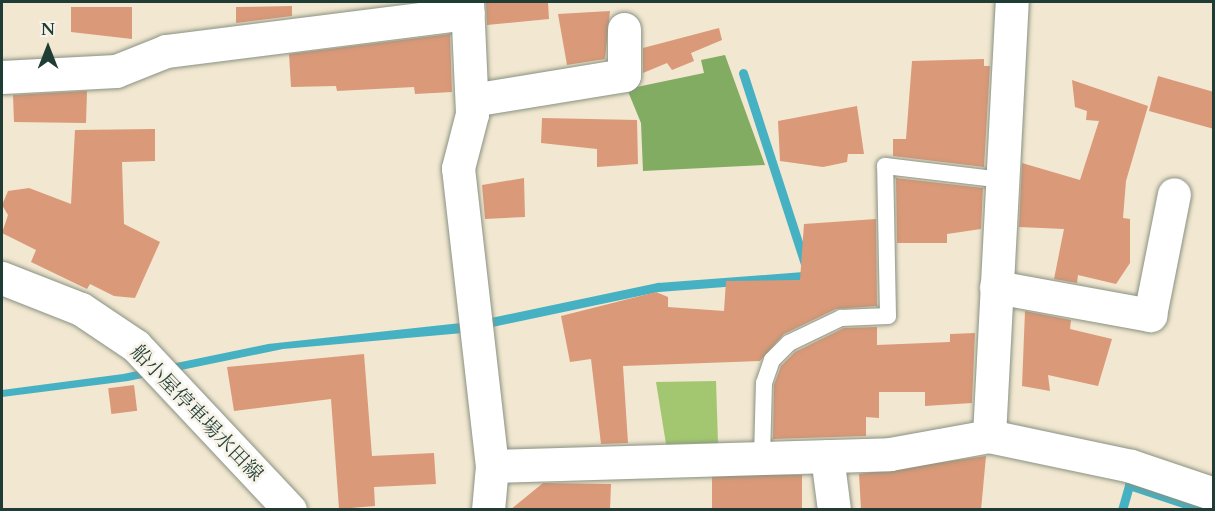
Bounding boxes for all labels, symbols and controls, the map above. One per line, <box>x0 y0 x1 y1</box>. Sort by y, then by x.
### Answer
north arrow <box>18 18 78 78</box>
text: N <box>41 19 55 41</box>
street label: 船小屋停車場水田線 <box>126 340 268 486</box>

